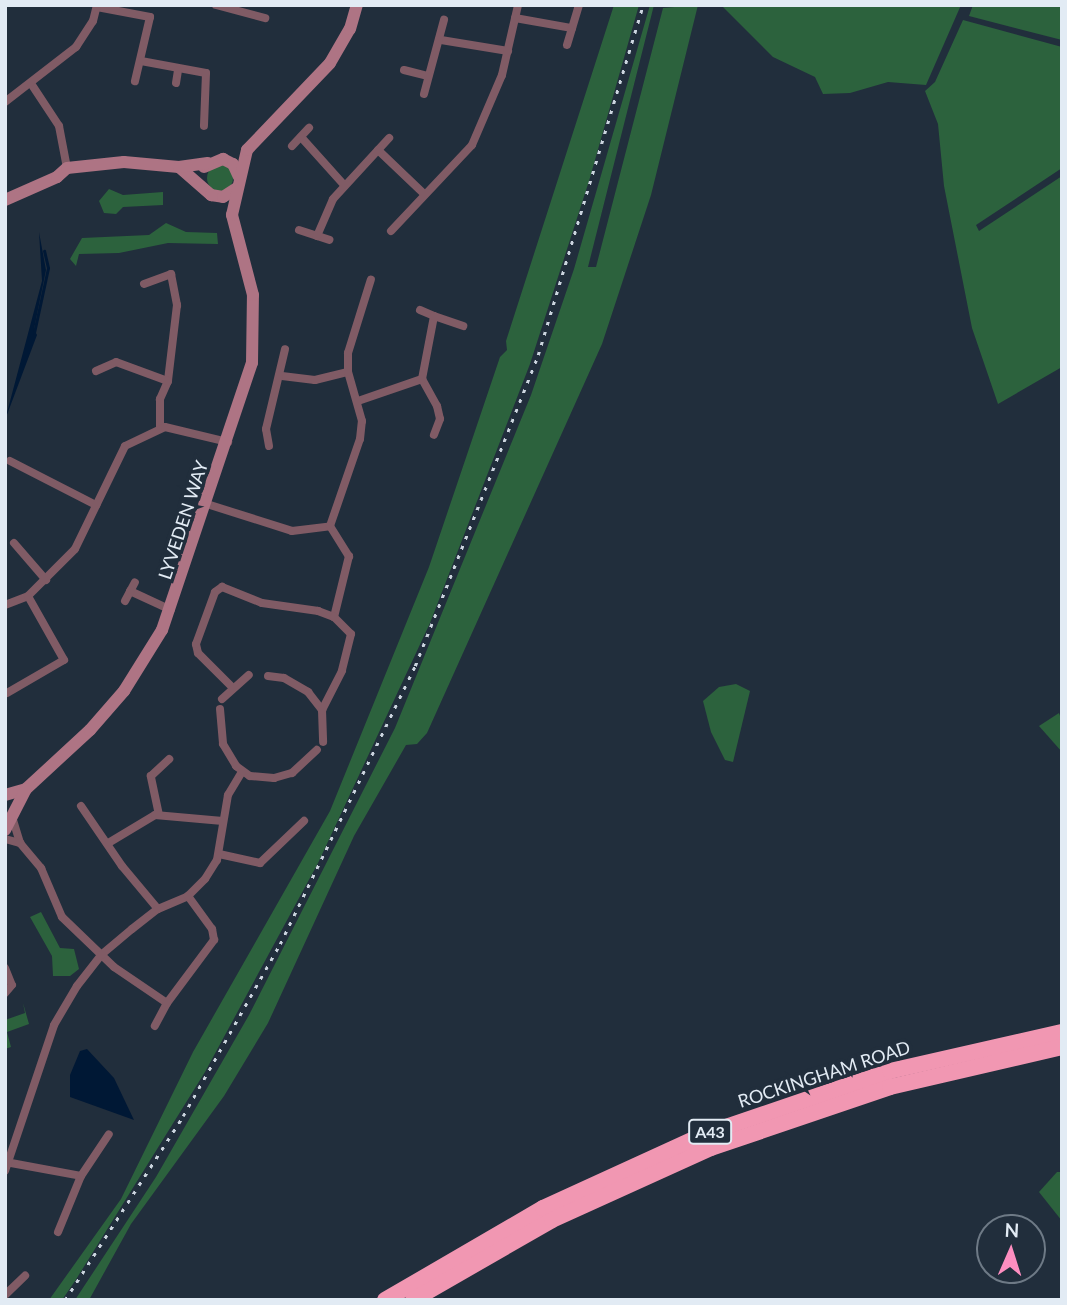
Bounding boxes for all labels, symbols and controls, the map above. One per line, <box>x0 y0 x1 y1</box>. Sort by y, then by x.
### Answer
street label: LYVEDEN WAY <box>154 458 212 582</box>
street label: ROCKINGHAM ROAD <box>735 1036 913 1112</box>
road number: A43 <box>687 1120 733 1144</box>
north arrow <box>976 1214 1046 1284</box>
text: N <box>1004 1218 1020 1241</box>

